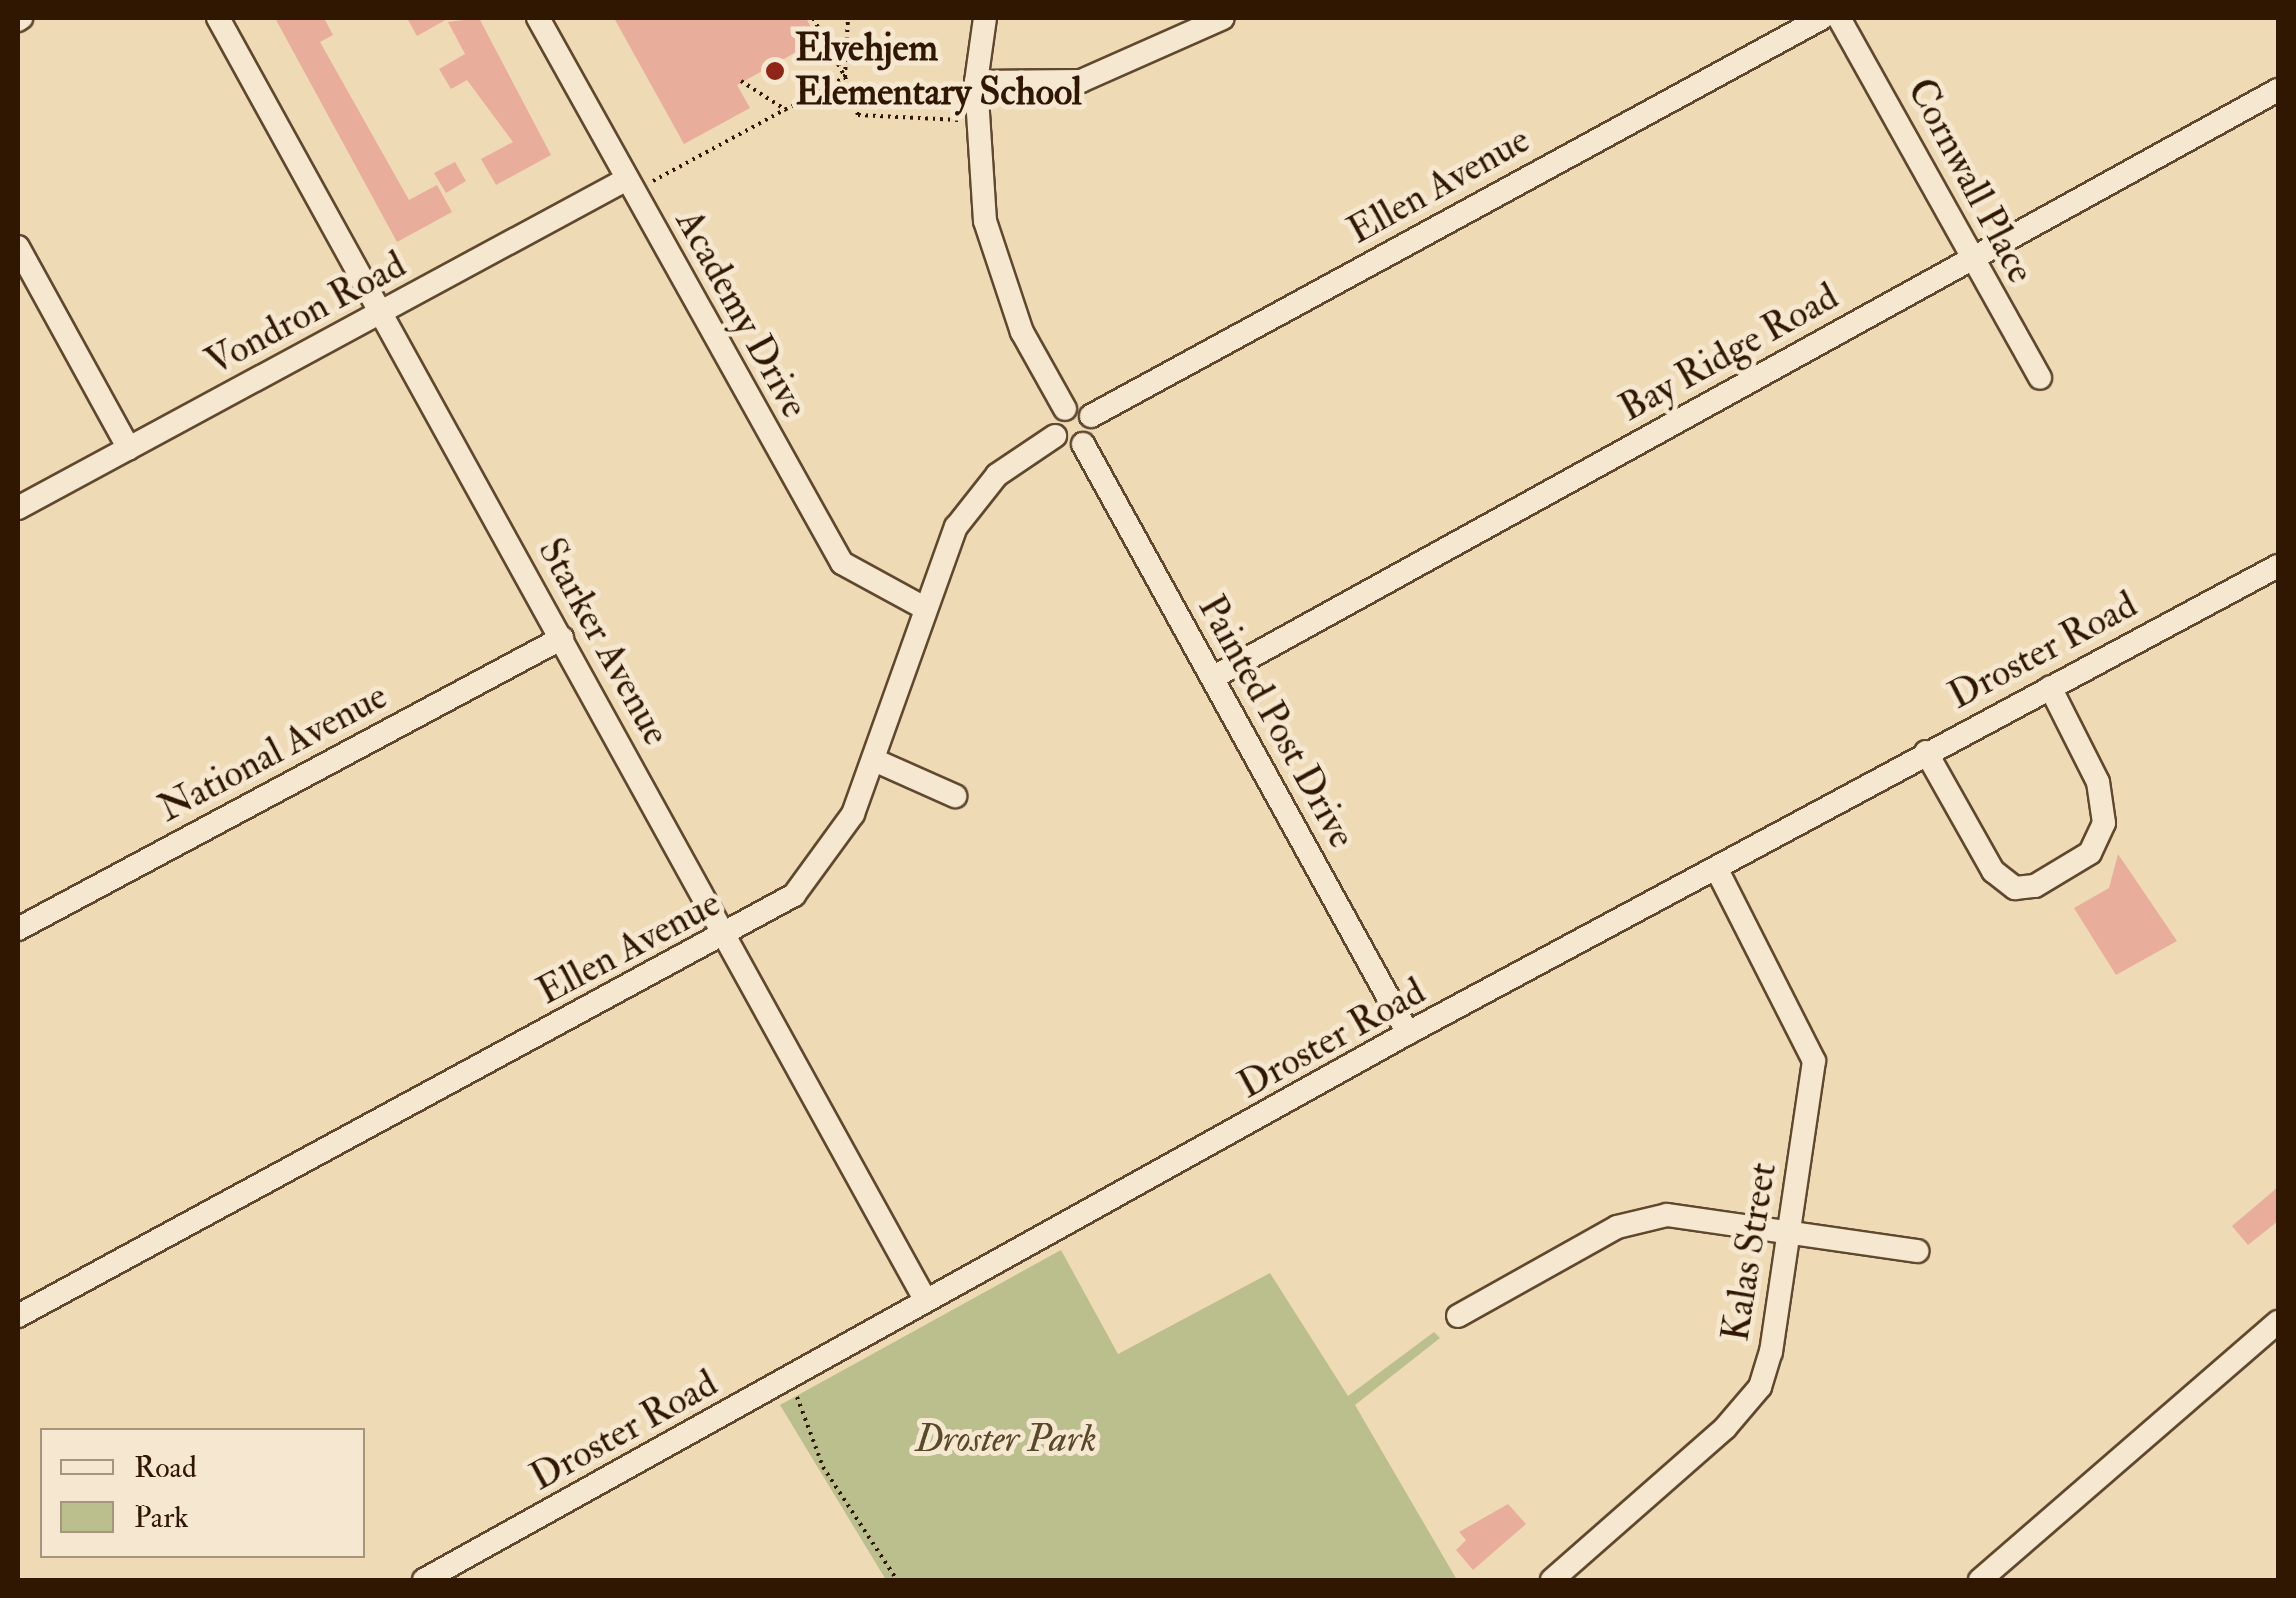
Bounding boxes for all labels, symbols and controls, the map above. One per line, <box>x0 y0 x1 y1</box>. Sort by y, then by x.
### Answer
place label: Elvehjem Elementary School <box>795 26 1082 115</box>
marker: Elvehjem Elementary School <box>764 60 786 82</box>
street label: Cornwall Place <box>1897 71 2043 291</box>
street label: Ellen Avenue <box>1340 118 1538 254</box>
street label: Academy Drive <box>665 202 817 426</box>
street label: Vondron Road <box>198 242 414 386</box>
street label: Bay Ridge Road <box>1612 274 1846 432</box>
street label: Starker Avenue <box>528 531 678 753</box>
street label: Droster Road <box>1941 582 2145 720</box>
street label: Painted Post Drive <box>1188 588 1364 856</box>
street label: National Avenue <box>151 674 395 832</box>
street label: Ellen Avenue <box>530 881 728 1015</box>
street label: Droster Road <box>1231 969 1433 1109</box>
street label: Kalas Street <box>1713 1159 1787 1345</box>
street label: Droster Road <box>523 1361 725 1501</box>
park label: Droster Park <box>915 1417 1097 1463</box>
legend <box>40 1428 365 1558</box>
text: Road <box>134 1449 197 1486</box>
text: Park <box>134 1499 189 1536</box>

